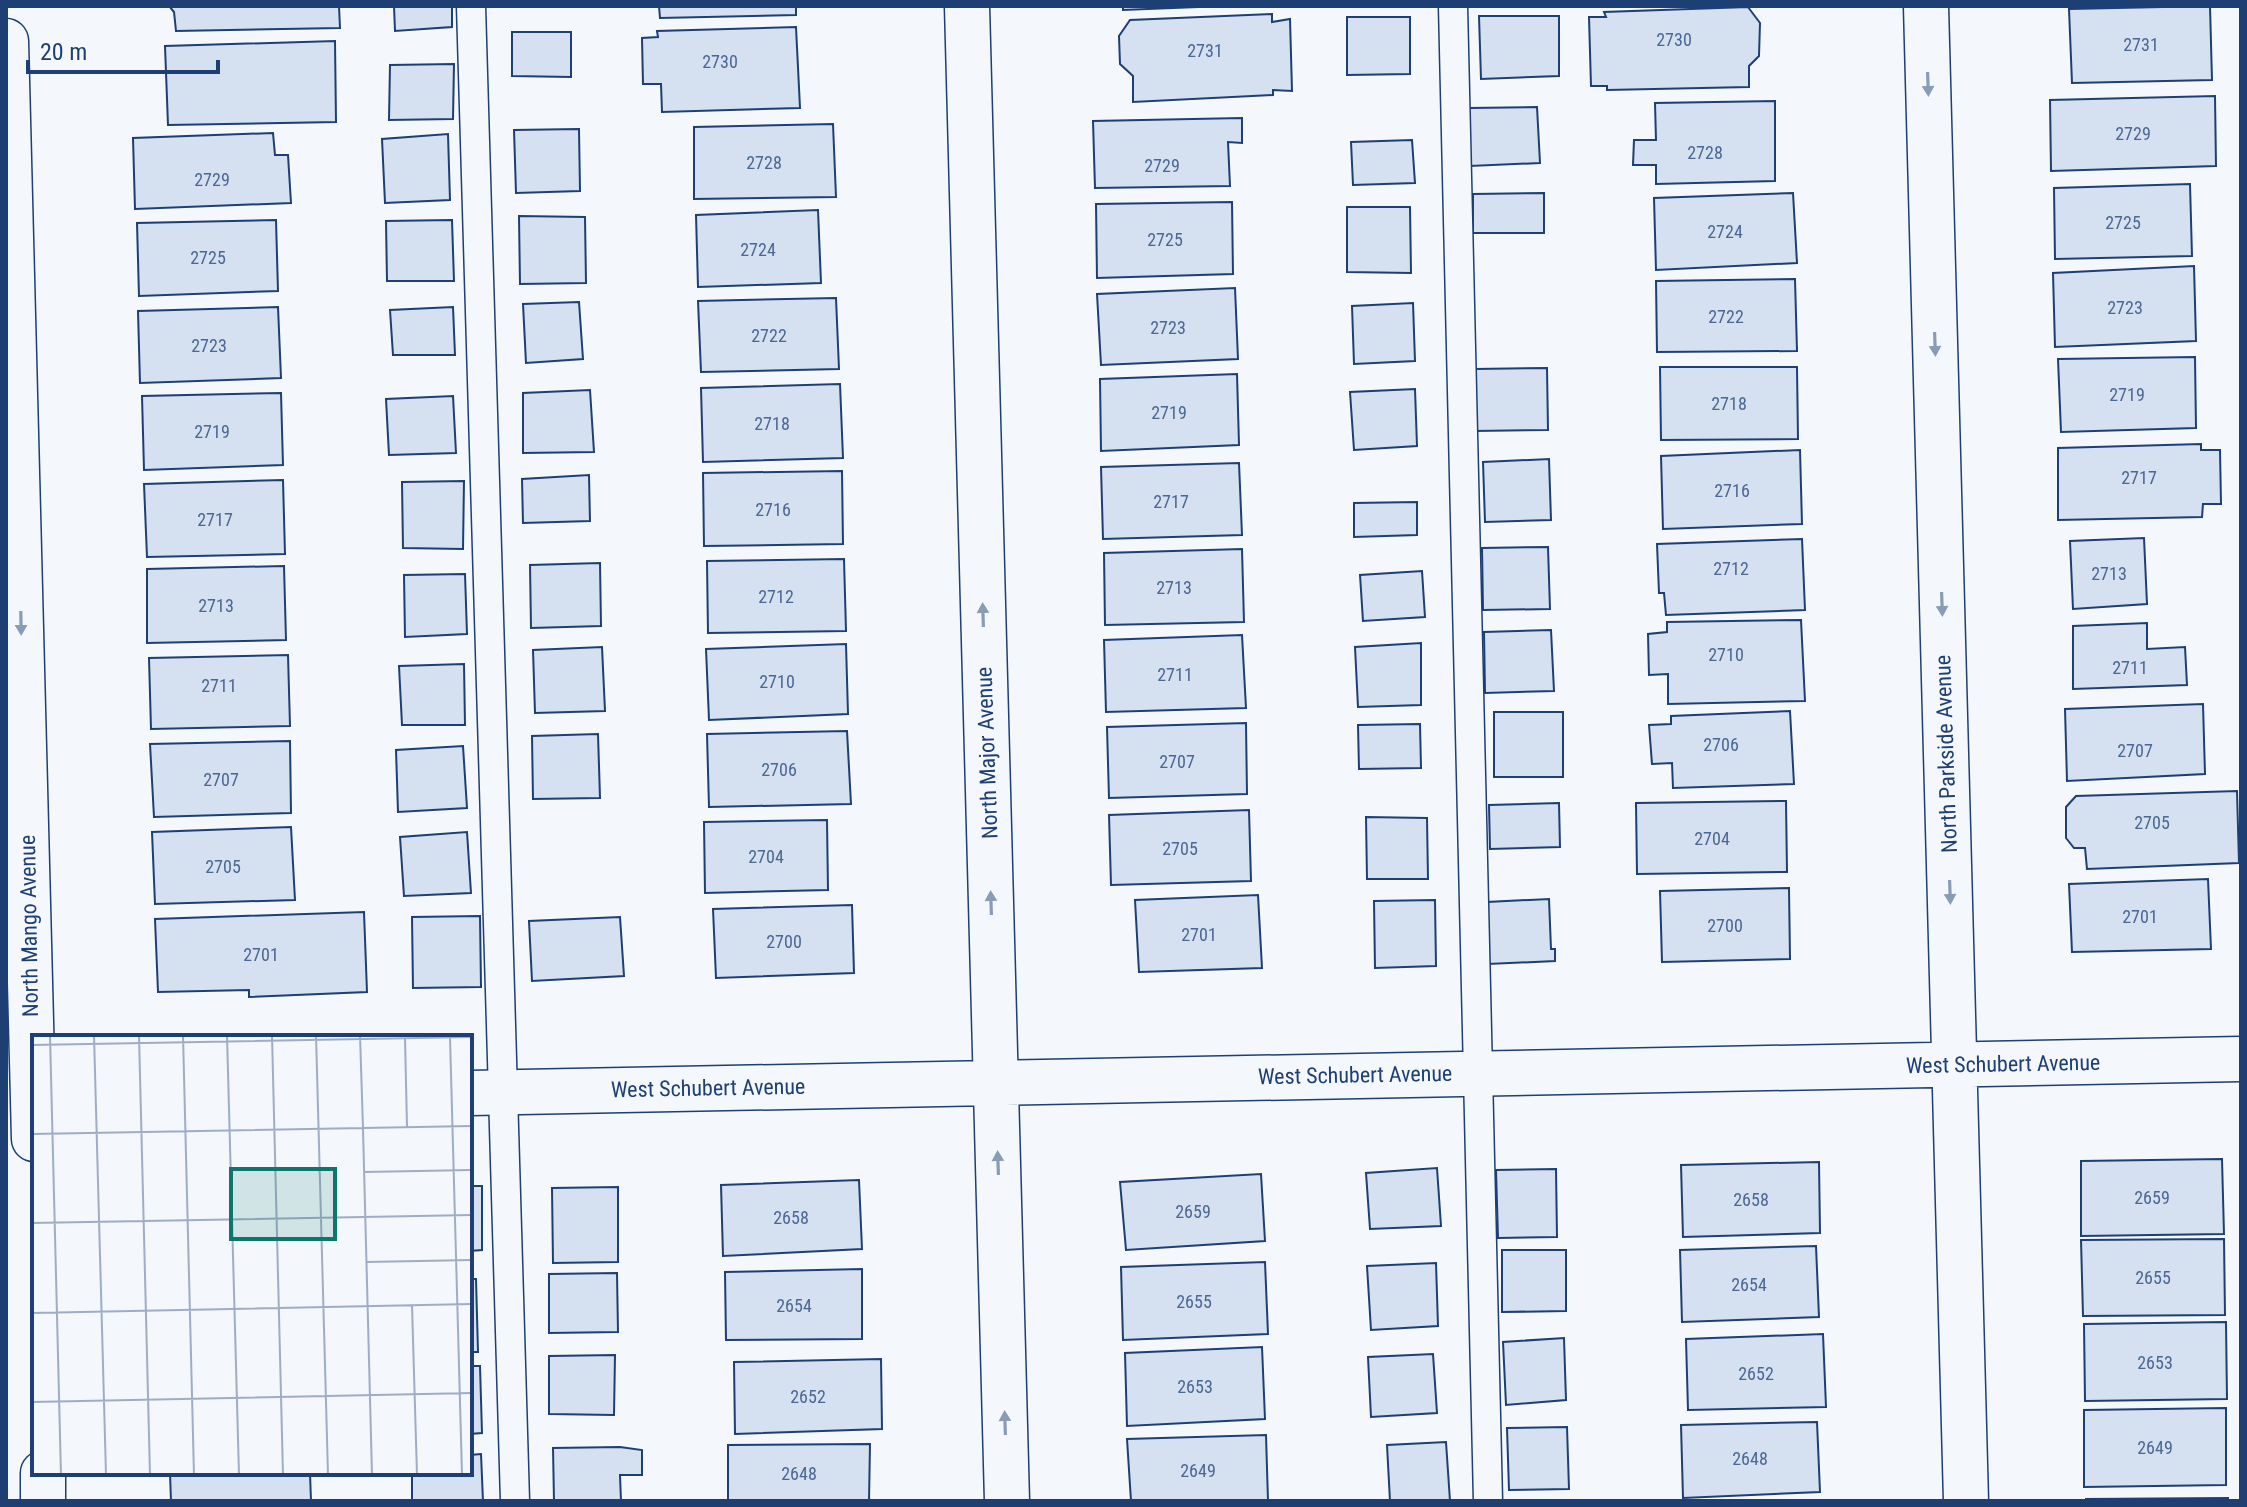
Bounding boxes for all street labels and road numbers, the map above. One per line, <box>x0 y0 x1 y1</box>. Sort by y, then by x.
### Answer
street label: North Parkside Avenue <box>1930 655 1962 853</box>
street label: North Major Avenue <box>972 666 1002 840</box>
street label: North Mango Avenue <box>15 835 43 1017</box>
street label: West Schubert Avenue <box>1906 1050 2100 1078</box>
street label: West Schubert Avenue <box>1258 1061 1452 1089</box>
street label: West Schubert Avenue <box>611 1074 805 1102</box>

